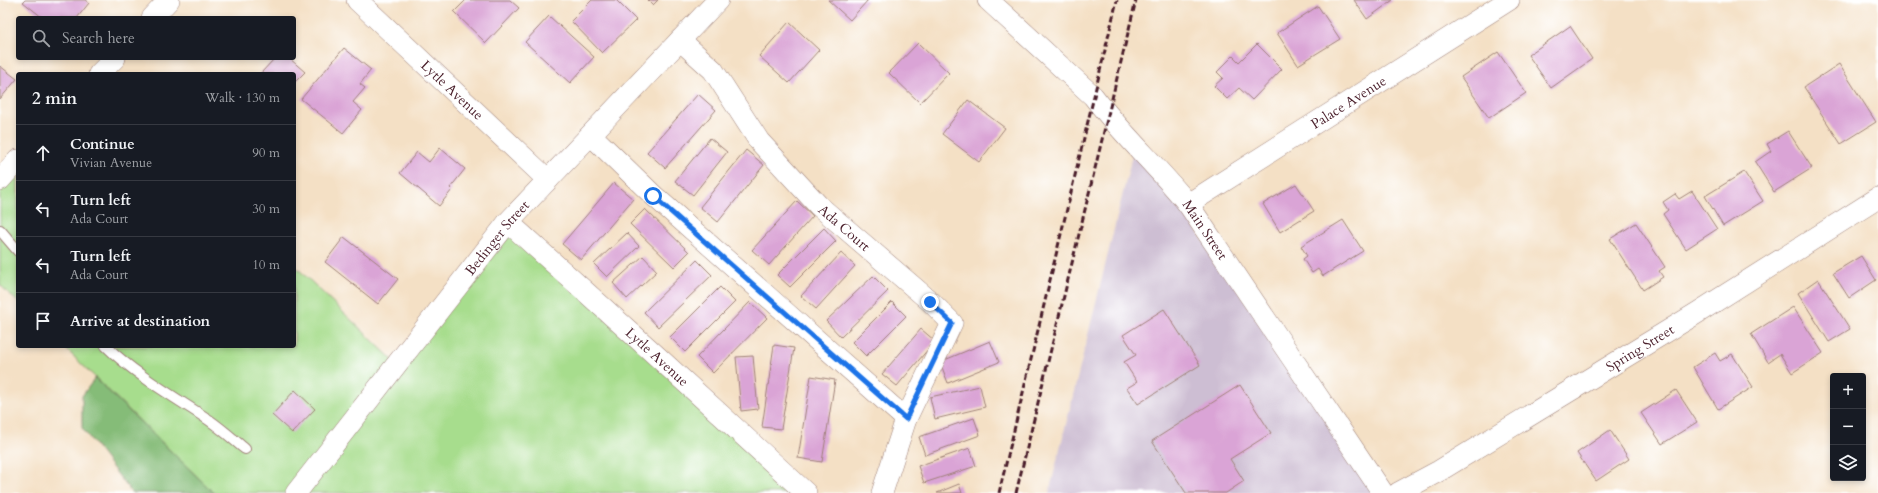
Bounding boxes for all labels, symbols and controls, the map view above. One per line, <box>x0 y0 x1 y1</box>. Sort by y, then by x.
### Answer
search box <box>16 16 296 60</box>
icon: search <box>30 27 52 49</box>
text: Search here <box>62 28 135 48</box>
street label: Lytle Avenue <box>417 56 488 124</box>
street label: Palace Avenue <box>1307 71 1390 133</box>
text: 2 min <box>32 87 77 110</box>
text: Walk · 130 m <box>205 89 280 107</box>
text: Continue <box>70 134 135 154</box>
icon: ahead <box>32 142 54 164</box>
text: 90 m <box>252 144 280 162</box>
text: Vivian Avenue <box>70 154 152 172</box>
route start <box>644 187 662 205</box>
text: Turn left <box>70 190 131 210</box>
street label: Bedinger Street <box>460 195 534 279</box>
street label: Main Street <box>1178 196 1233 264</box>
icon: left <box>32 198 54 220</box>
text: 30 m <box>252 200 280 218</box>
street label: Ada Court <box>814 200 875 256</box>
text: Ada Court <box>70 210 128 228</box>
text: Turn left <box>70 246 131 266</box>
icon: left <box>32 254 54 276</box>
text: 10 m <box>252 256 280 274</box>
text: Ada Court <box>70 266 128 284</box>
route end <box>921 293 939 311</box>
icon: arrive <box>32 310 54 332</box>
text: Arrive at destination <box>70 311 210 331</box>
street label: Spring Street <box>1602 320 1678 376</box>
street label: Lytle Avenue <box>621 323 693 390</box>
map controls <box>1830 373 1866 481</box>
button: + <box>1830 373 1866 409</box>
button: − <box>1830 409 1866 445</box>
button: layers <box>1830 445 1866 481</box>

